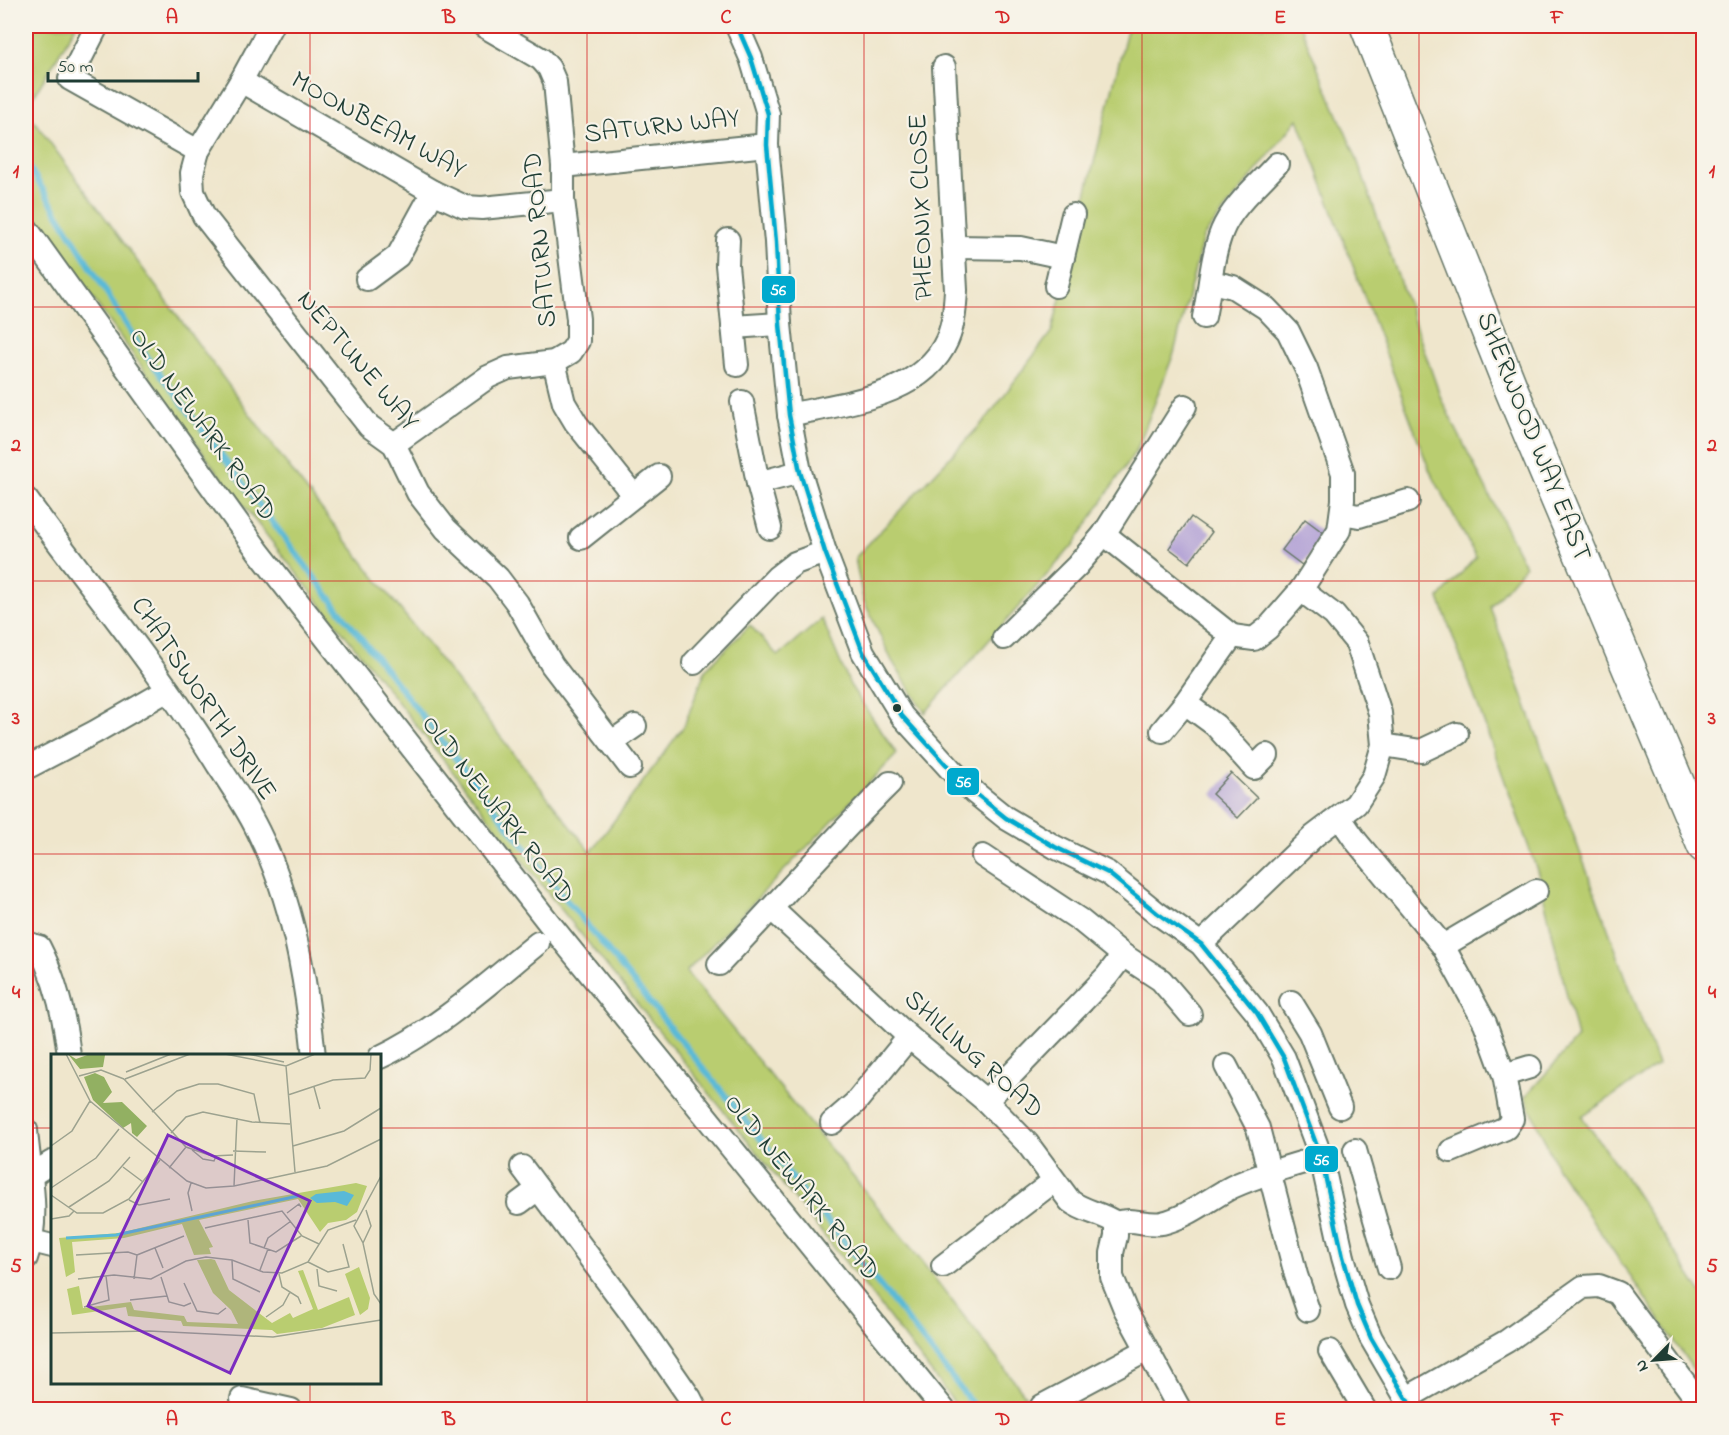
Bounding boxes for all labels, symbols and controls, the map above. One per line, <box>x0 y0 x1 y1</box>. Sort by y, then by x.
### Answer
text: A <box>166 4 178 33</box>
text: B <box>441 4 456 33</box>
text: C <box>721 4 732 33</box>
text: D <box>995 4 1010 33</box>
text: E <box>1274 4 1286 33</box>
text: F <box>1550 4 1564 33</box>
scale bar <box>48 45 198 83</box>
text: 50 m <box>57 55 94 81</box>
street label: MOONBEAM WAY <box>284 62 473 190</box>
street label: SATURN WAY <box>582 99 742 155</box>
street label: PHEONIX CLOSE <box>899 113 945 301</box>
street label: SATURN ROAD <box>514 151 568 329</box>
text: 1 <box>13 158 20 187</box>
text: 1 <box>1709 158 1716 187</box>
line badge: 56 <box>761 275 796 304</box>
text: 56 <box>770 279 787 303</box>
street label: NEPTUNE WAY <box>287 282 428 440</box>
street label: SHERWOOD WAY EAST <box>1465 306 1601 568</box>
street label: OLD NEWARK ROAD <box>118 320 286 530</box>
text: 2 <box>10 432 21 461</box>
text: 2 <box>1706 432 1717 461</box>
street label: CHATSWORTH DRIVE <box>120 589 286 809</box>
unlabelled marker <box>891 702 903 714</box>
text: 3 <box>11 705 20 734</box>
text: 3 <box>1707 705 1716 734</box>
street label: OLD NEWARK ROAD <box>411 707 583 913</box>
line badge: 56 <box>946 767 980 796</box>
text: 56 <box>955 771 972 795</box>
text: 4 <box>12 979 21 1008</box>
text: 4 <box>1708 979 1717 1008</box>
street label: SHILLING ROAD <box>894 981 1052 1129</box>
inset map <box>51 1054 381 1384</box>
street label: OLD NEWARK ROAD <box>713 1086 889 1290</box>
line badge: 56 <box>1304 1145 1339 1173</box>
text: 56 <box>1313 1149 1330 1173</box>
text: 5 <box>10 1253 22 1282</box>
text: 5 <box>1706 1253 1718 1282</box>
north arrow <box>1624 1330 1684 1390</box>
text: N <box>1629 1355 1655 1375</box>
text: A <box>166 1406 178 1435</box>
text: B <box>441 1406 456 1435</box>
text: C <box>721 1406 732 1435</box>
text: D <box>995 1406 1010 1435</box>
text: E <box>1274 1406 1286 1435</box>
text: F <box>1550 1406 1564 1435</box>

